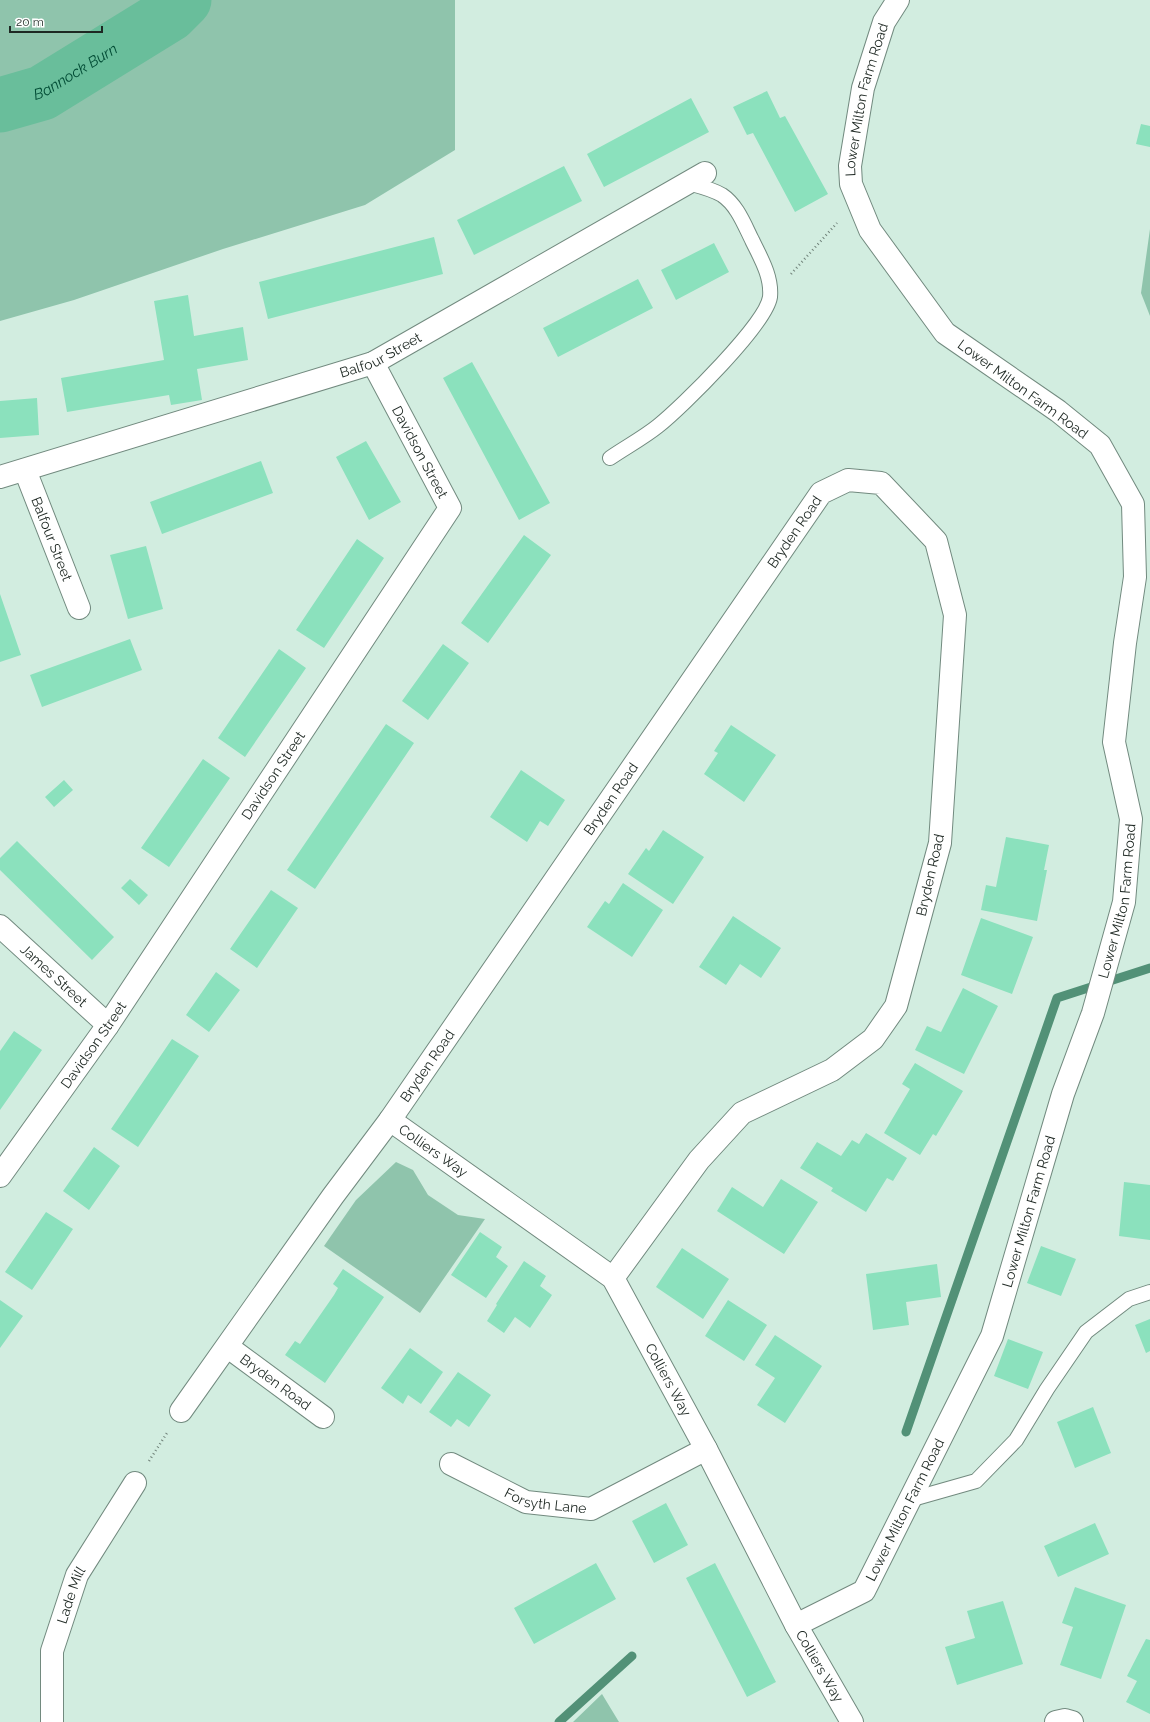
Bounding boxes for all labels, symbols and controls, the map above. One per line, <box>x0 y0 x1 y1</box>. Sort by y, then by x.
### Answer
scale bar <box>10 8 102 34</box>
text: 20 m <box>16 15 44 29</box>
street label: Lower Milton Farm Road <box>842 21 891 177</box>
water label: Bannock Burn <box>31 40 121 104</box>
street label: Balfour Street <box>338 329 424 381</box>
street label: Lower Milton Farm Road <box>955 336 1091 442</box>
street label: Davidson Street <box>389 403 451 501</box>
street label: Bryden Road <box>764 493 825 571</box>
street label: Balfour Street <box>28 495 76 583</box>
street label: Davidson Street <box>238 728 308 822</box>
street label: Bryden Road <box>580 760 641 838</box>
street label: Lower Milton Farm Road <box>1095 823 1139 980</box>
street label: Bryden Road <box>913 832 947 918</box>
street label: James Street <box>17 941 91 1010</box>
street label: Davidson Street <box>57 998 129 1091</box>
street label: Bryden Road <box>397 1027 458 1105</box>
street label: Colliers Way <box>396 1121 471 1181</box>
street label: Lower Milton Farm Road <box>999 1134 1058 1289</box>
street label: Colliers Way <box>642 1340 695 1419</box>
street label: Bryden Road <box>237 1351 314 1413</box>
street label: Lower Milton Farm Road <box>862 1436 947 1584</box>
street label: Forsyth Lane <box>502 1484 587 1516</box>
street label: Lade Mill <box>54 1563 88 1626</box>
street label: Colliers Way <box>793 1627 847 1705</box>

